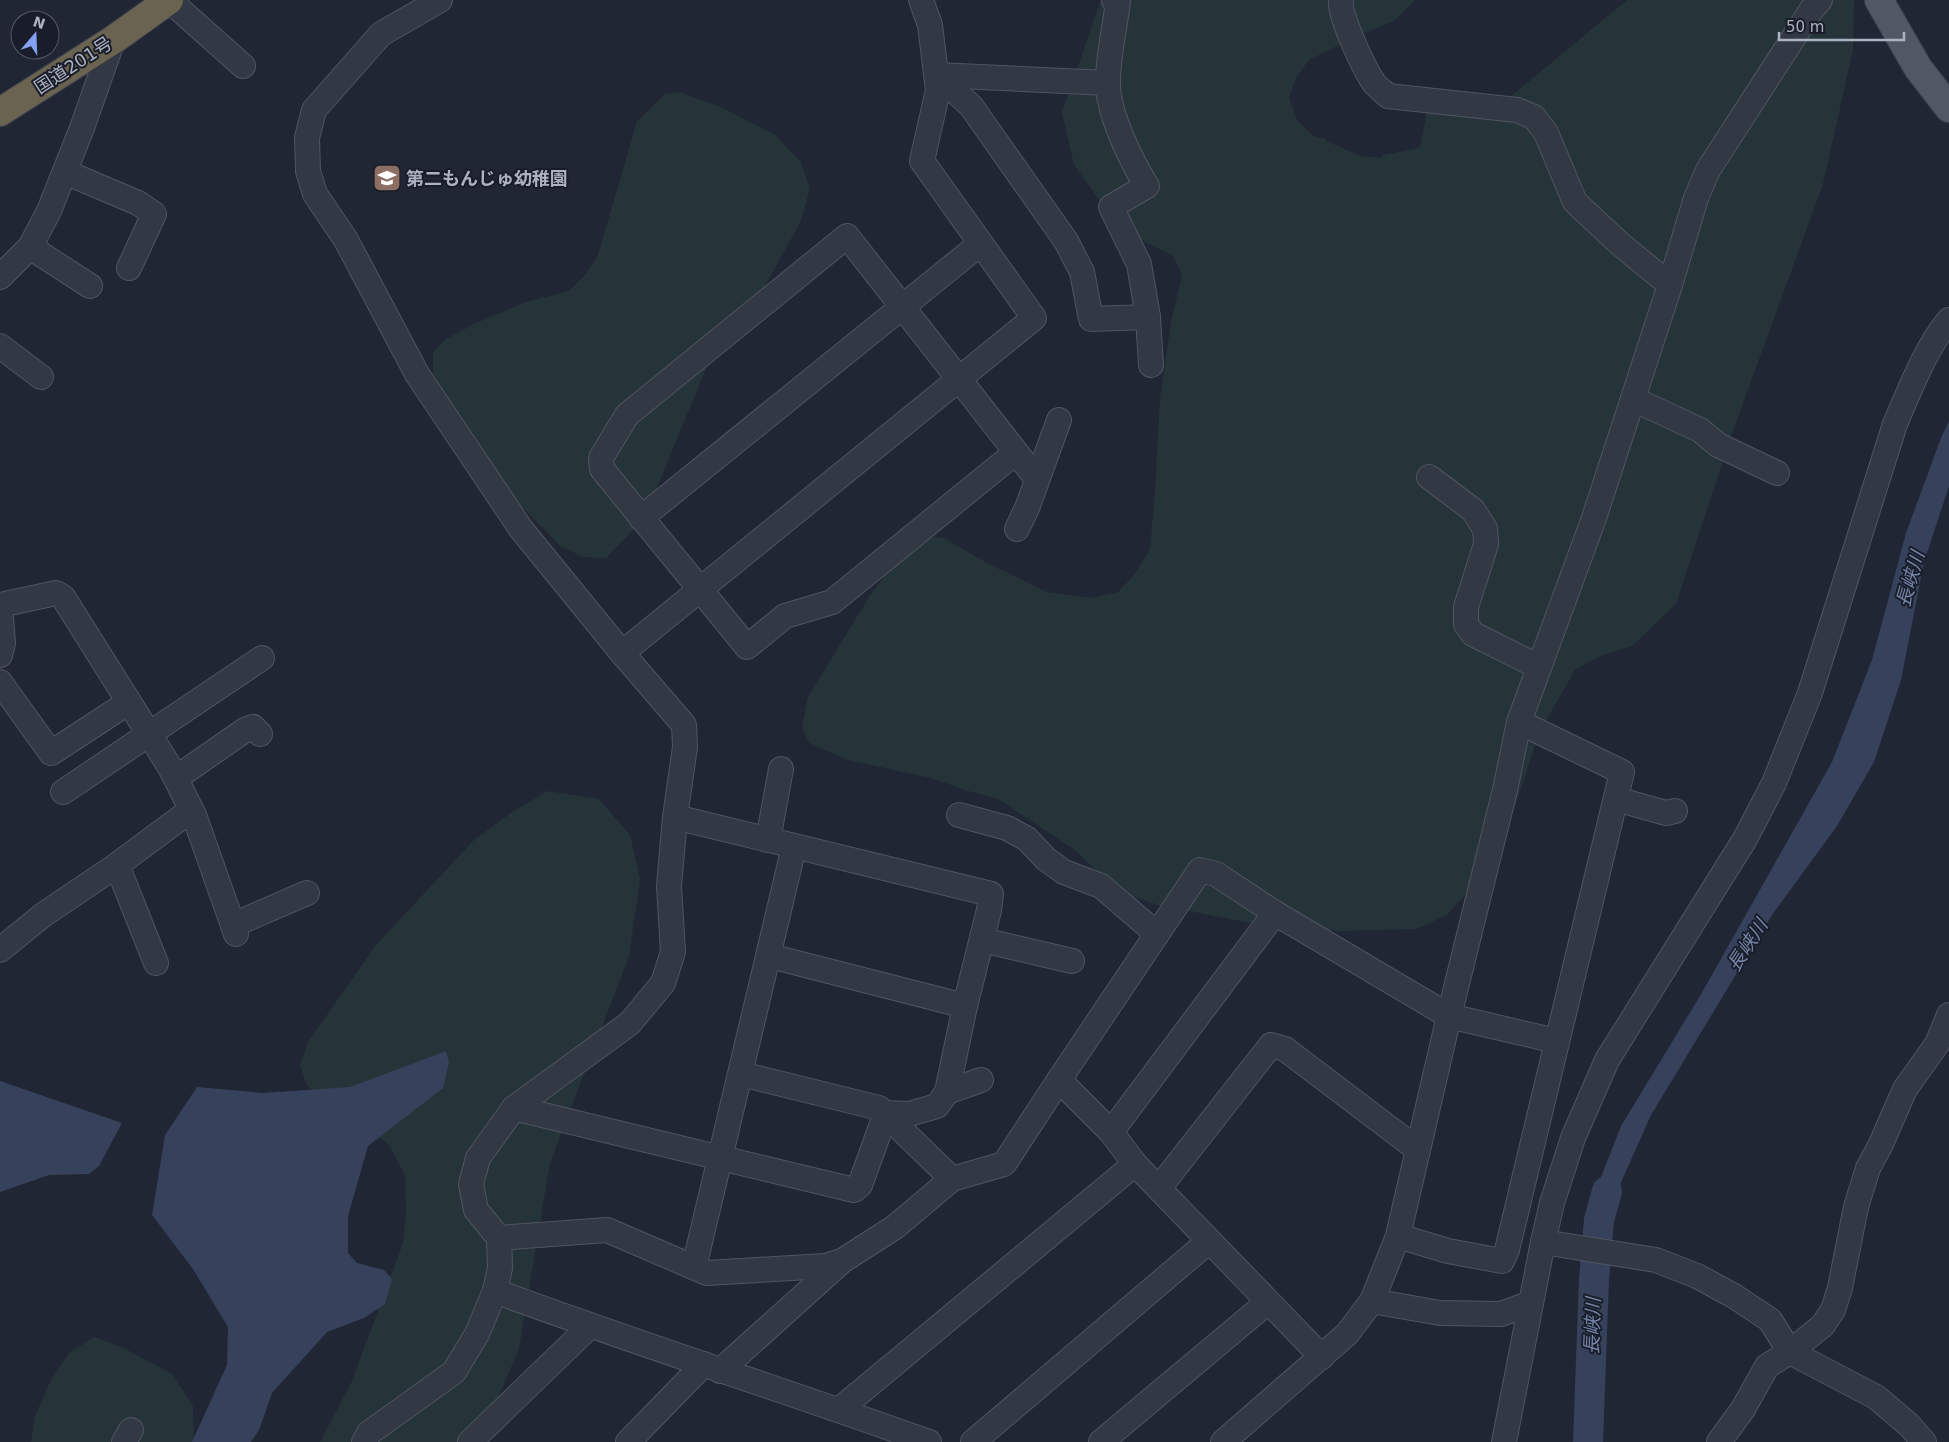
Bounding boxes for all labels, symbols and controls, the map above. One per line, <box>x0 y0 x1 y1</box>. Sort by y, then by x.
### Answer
north arrow <box>10 10 60 60</box>
scale bar <box>1779 10 1904 42</box>
text: N <box>31 13 47 32</box>
text: 50 m <box>1786 18 1824 36</box>
street label: 国道201号 <box>30 32 116 98</box>
school or university icon: 第二もんじゅ幼稚園 <box>372 163 402 193</box>
place label: 第二もんじゅ幼稚園 <box>406 168 568 189</box>
water label: 長峡川 <box>1892 547 1929 609</box>
water label: 長峡川 <box>1722 913 1773 975</box>
water label: 長峡川 <box>1580 1295 1604 1355</box>

